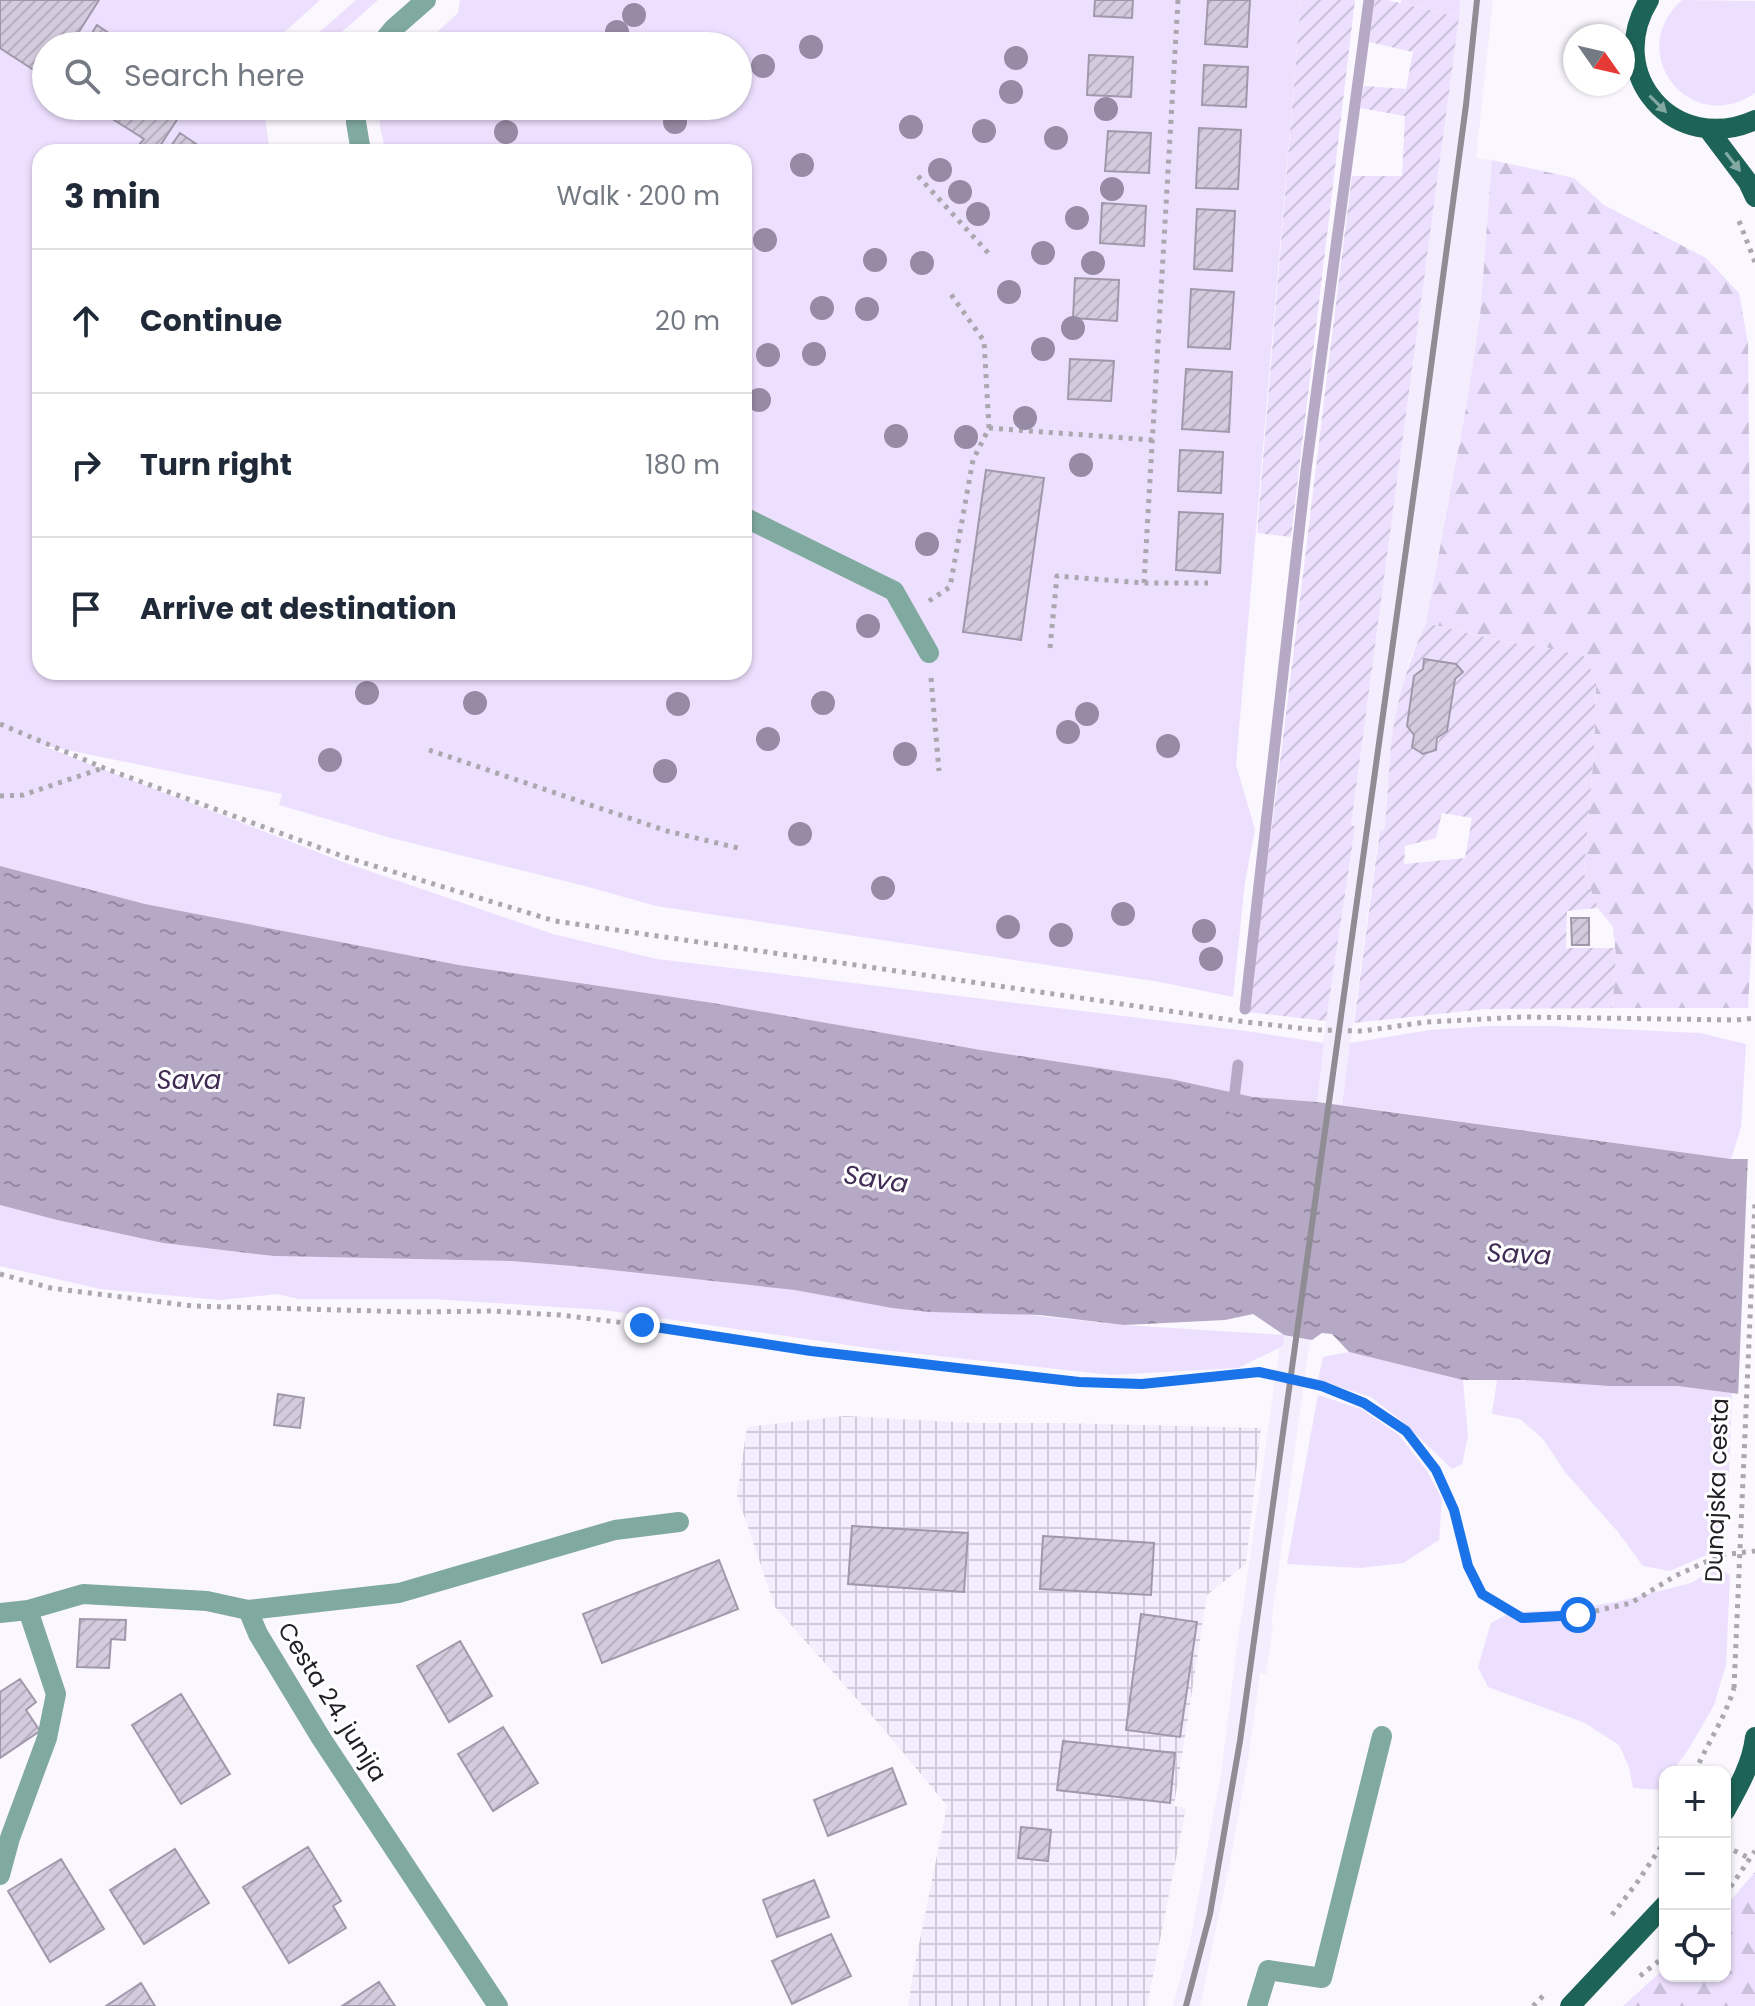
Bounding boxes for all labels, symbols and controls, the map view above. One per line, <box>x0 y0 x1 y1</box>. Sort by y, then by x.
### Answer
north arrow <box>1563 24 1635 96</box>
search box <box>32 32 752 120</box>
icon: search <box>60 54 104 98</box>
text: Search here <box>124 54 305 97</box>
one-way arrow <box>1649 94 1667 113</box>
one-way arrow <box>1724 152 1740 172</box>
text: 3 min <box>64 172 161 220</box>
text: Walk · 200 m <box>557 178 720 214</box>
icon: ahead <box>64 299 108 343</box>
text: Continue <box>140 299 282 342</box>
text: 20 m <box>655 303 720 339</box>
icon: right <box>64 443 108 487</box>
text: Turn right <box>140 443 292 486</box>
text: 180 m <box>645 447 720 483</box>
icon: arrive <box>64 587 108 631</box>
text: Arrive at destination <box>140 587 457 630</box>
water label: Sava <box>157 1062 221 1098</box>
water label: Sava <box>841 1156 911 1202</box>
water label: Sava <box>1486 1234 1552 1274</box>
route end <box>624 1307 660 1343</box>
street label: Dunajska cesta <box>1697 1397 1736 1583</box>
route start <box>1560 1597 1596 1633</box>
street label: Cesta 24. junija <box>270 1616 395 1788</box>
map controls <box>1659 1766 1731 1982</box>
button: + <box>1659 1766 1731 1838</box>
button: − <box>1659 1838 1731 1910</box>
button: locate <box>1659 1910 1731 1982</box>

